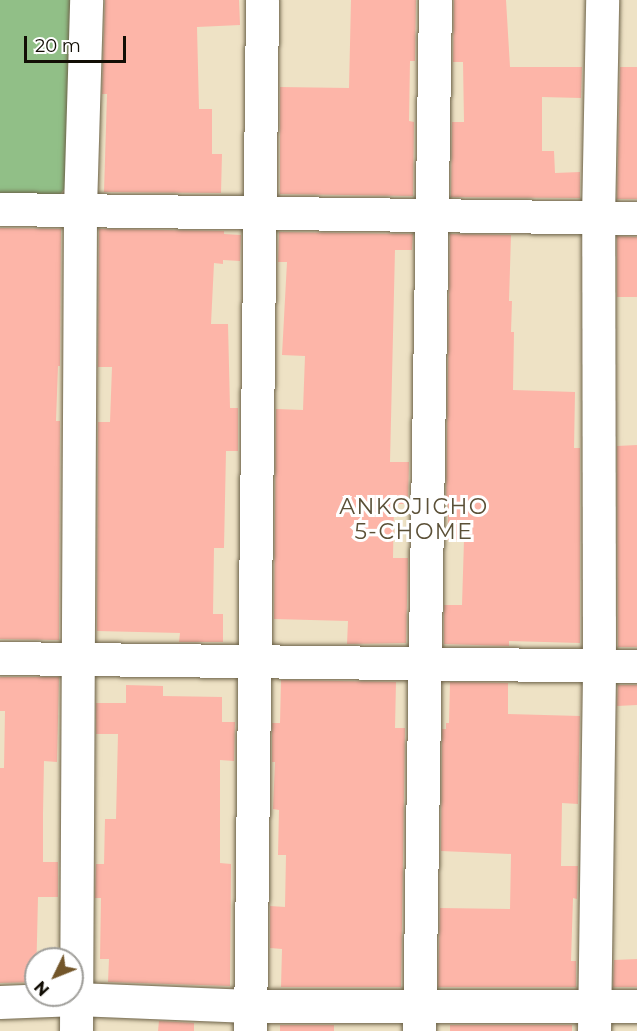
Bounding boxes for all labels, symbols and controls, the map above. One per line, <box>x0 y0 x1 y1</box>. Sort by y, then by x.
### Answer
scale bar <box>27 24 129 62</box>
text: 20 m <box>35 35 81 57</box>
district label: ANKOJICHO 5-CHOME <box>339 493 489 544</box>
north arrow <box>24 947 84 1007</box>
text: N <box>31 977 53 999</box>

